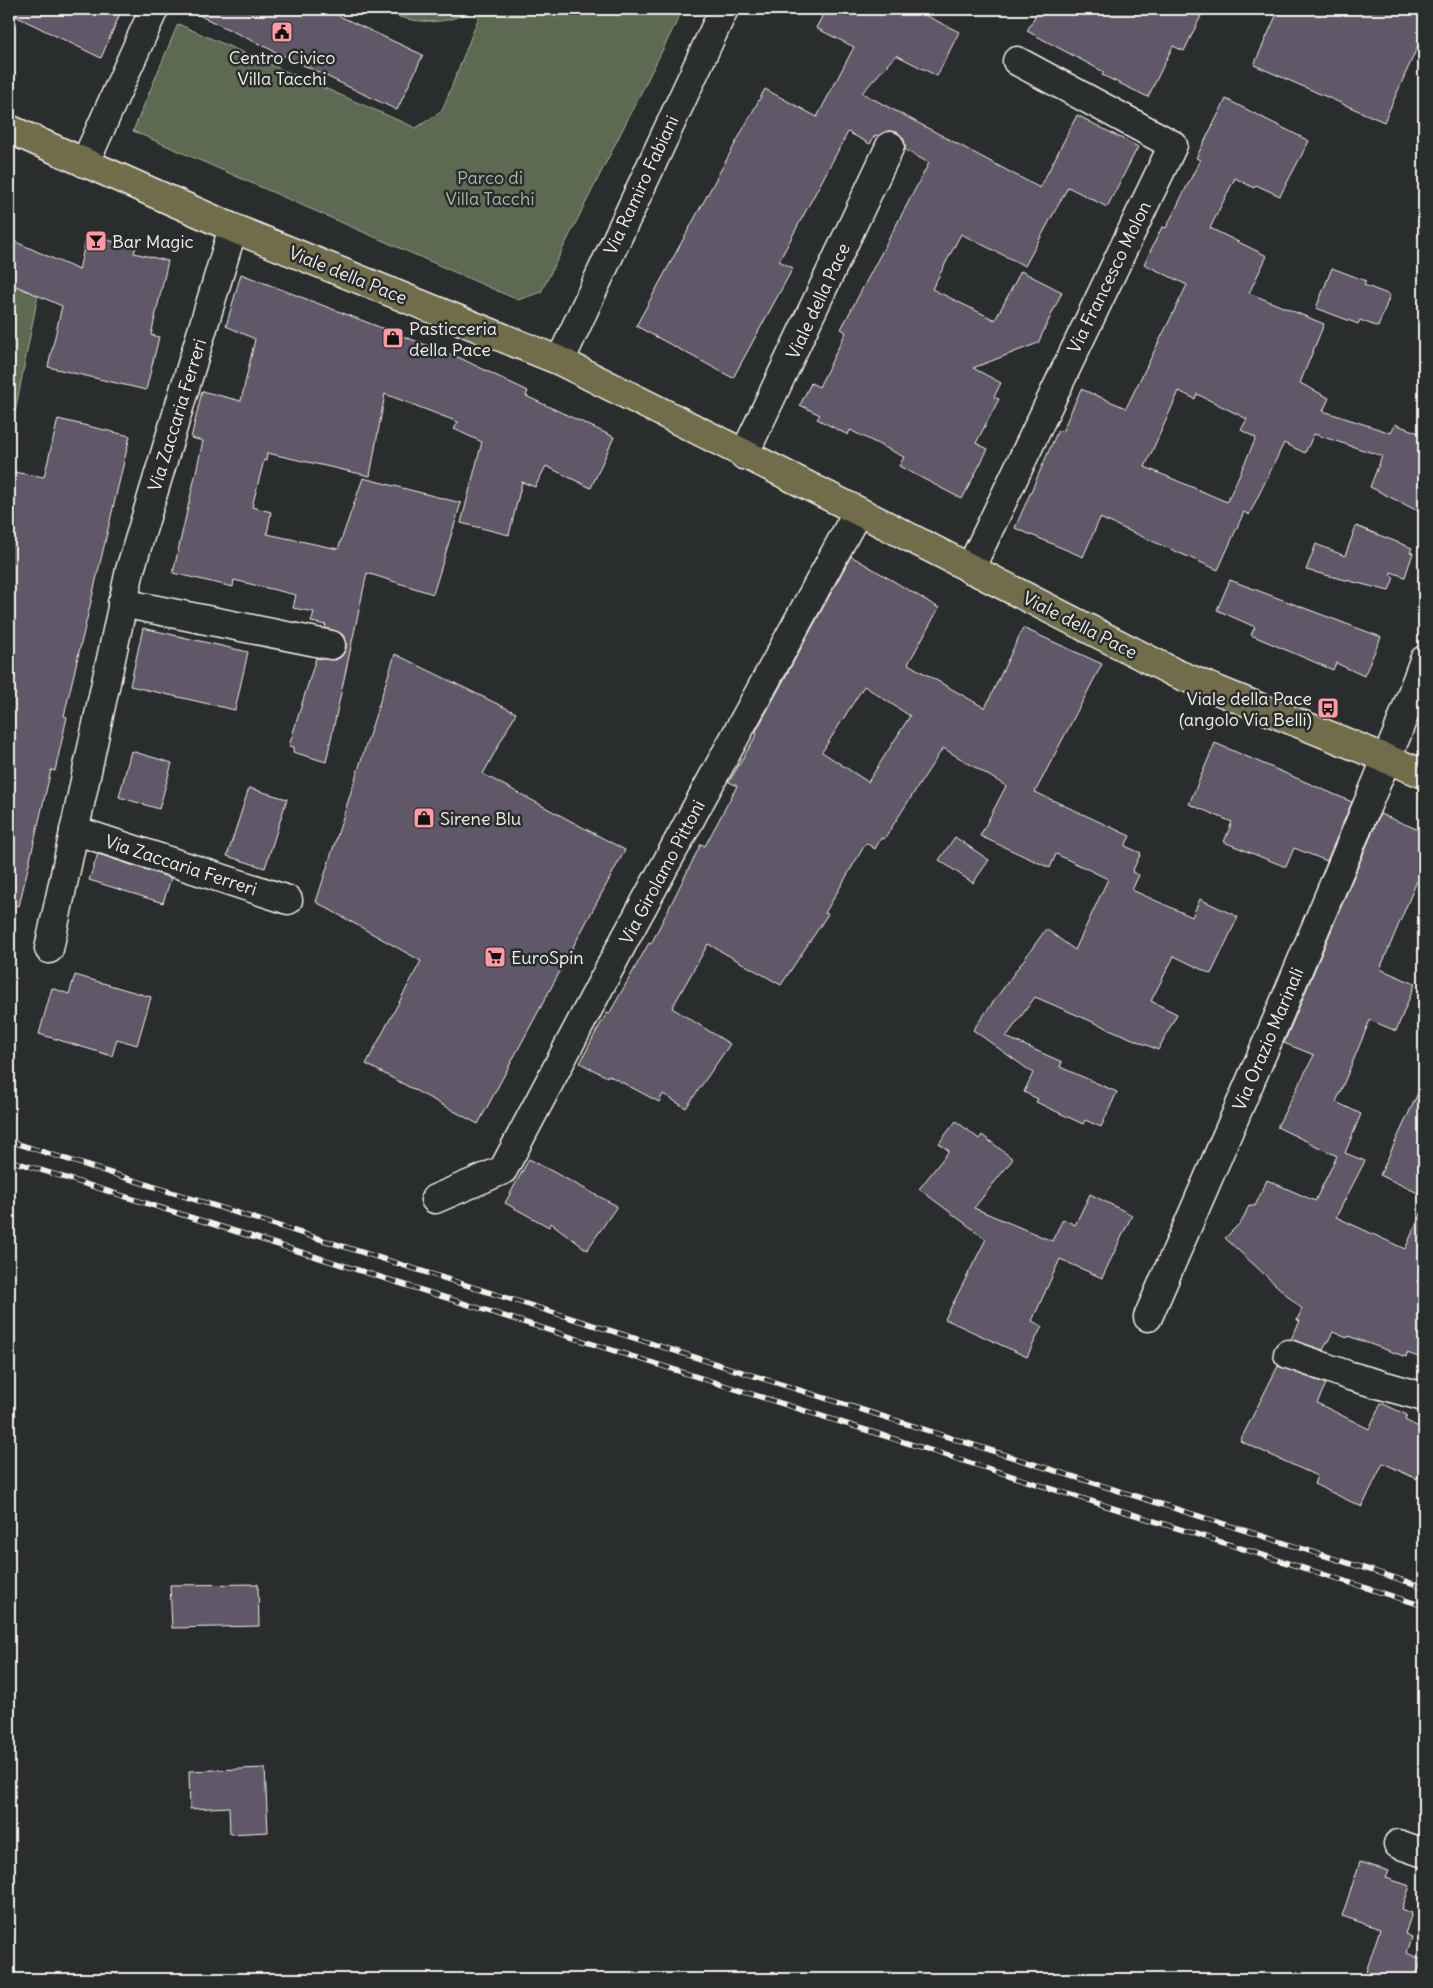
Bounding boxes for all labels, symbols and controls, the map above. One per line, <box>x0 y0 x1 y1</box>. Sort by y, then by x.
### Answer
public building icon: Centro Civico Villa Tacchi <box>270 20 294 44</box>
place label: Centro Civico Villa Tacchi <box>229 46 335 90</box>
street label: Via Ramiro Fabiani <box>599 112 683 258</box>
park label: Parco di Villa Tacchi <box>446 166 534 210</box>
street label: Via Francesco Molon <box>1062 197 1156 357</box>
bar icon: Bar Magic <box>84 229 108 253</box>
place label: Bar Magic <box>112 230 194 253</box>
street label: Viale della Pace <box>781 239 855 363</box>
street label: Viale della Pace <box>286 241 410 309</box>
place label: Pasticceria della Pace <box>409 317 497 361</box>
shop icon: Pasticceria della Pace <box>381 326 405 350</box>
street label: Via Zaccaria Ferreri <box>143 336 211 494</box>
street label: Viale della Pace <box>1019 586 1141 664</box>
place label: Viale della Pace (angolo Via Belli) <box>1179 687 1312 731</box>
bus stop icon: Viale della Pace (angolo Via Belli) <box>1316 696 1340 720</box>
street label: Via Girolamo Pittoni <box>614 796 710 948</box>
shop icon: Sirene Blu <box>412 806 436 830</box>
place label: Sirene Blu <box>440 807 521 830</box>
street label: Via Zaccaria Ferreri <box>102 830 260 900</box>
supermarket icon: EuroSpin <box>483 945 507 969</box>
place label: EuroSpin <box>511 946 584 969</box>
street label: Via Orazio Marinali <box>1227 964 1309 1114</box>

